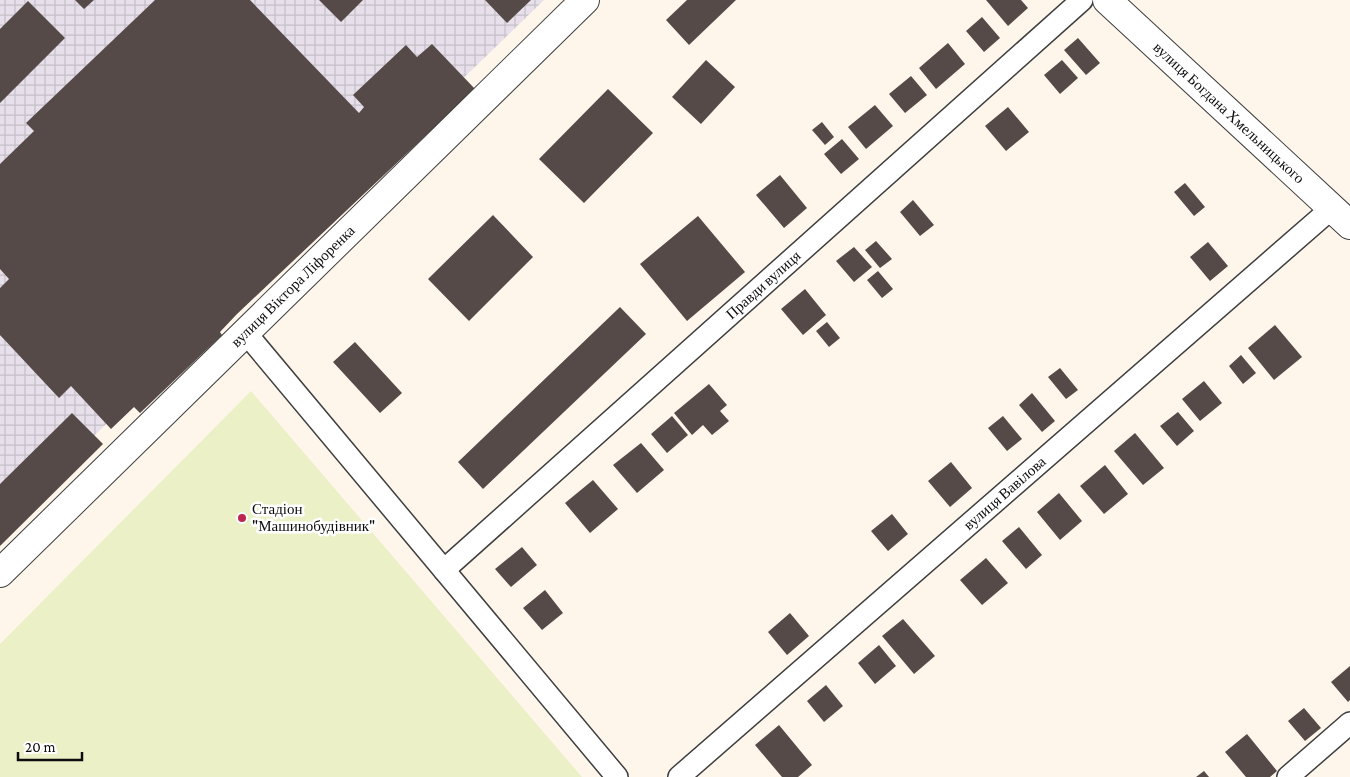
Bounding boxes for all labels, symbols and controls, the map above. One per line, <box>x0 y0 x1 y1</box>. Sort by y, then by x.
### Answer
street label: вулиця Богдана Хмельницького <box>1150 39 1307 186</box>
street label: вулиця Віктора Ліфоренка <box>228 222 358 350</box>
street label: Правди вулиця <box>723 247 804 322</box>
street label: вулиця Вавілова <box>961 453 1049 533</box>
place label: Стадіон "Машинобудівник" <box>252 501 375 534</box>
marker: Стадіон "Машинобудівник" <box>236 512 248 524</box>
scale bar <box>18 730 81 762</box>
text: 20 m <box>25 739 56 755</box>

